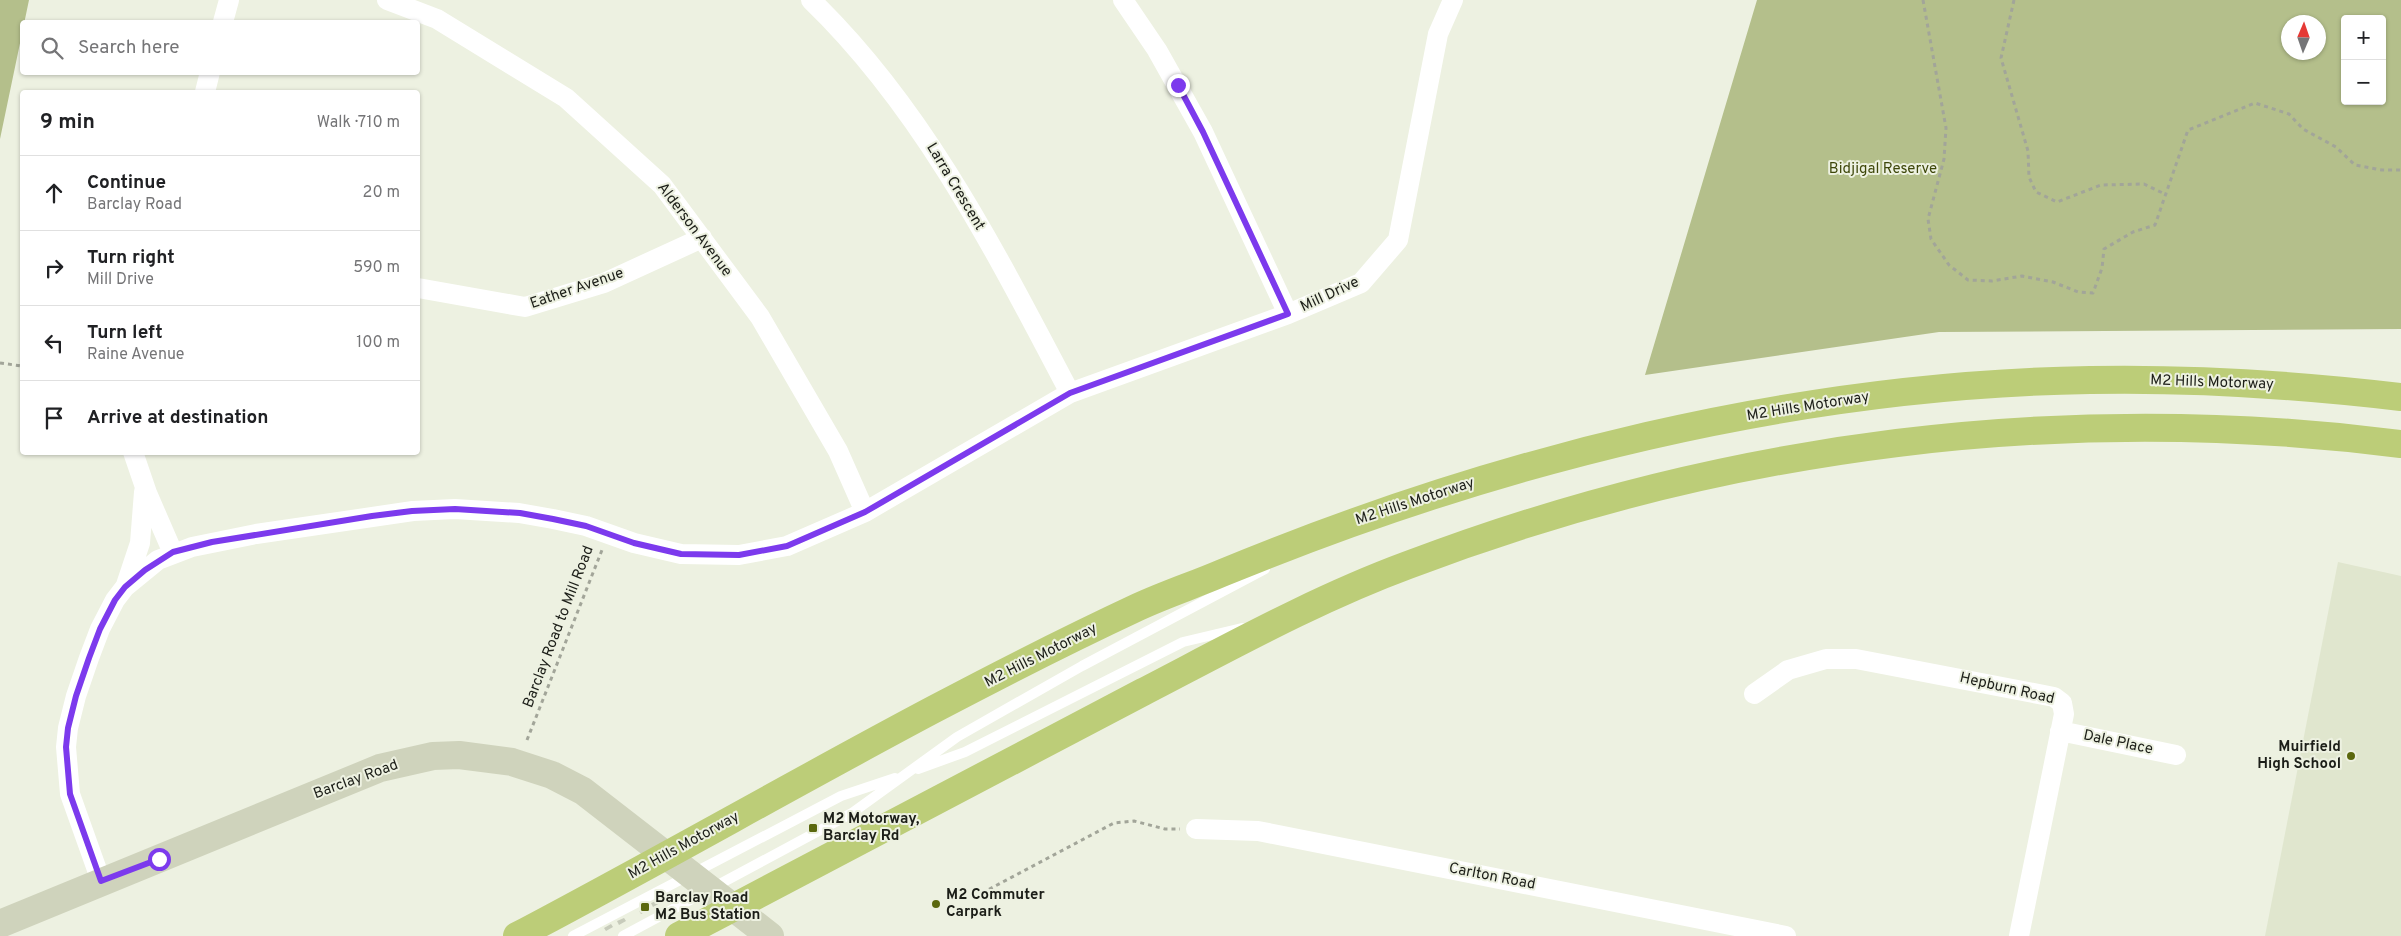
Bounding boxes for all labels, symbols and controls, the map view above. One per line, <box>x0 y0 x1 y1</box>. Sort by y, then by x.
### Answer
north arrow <box>2281 15 2326 60</box>
map controls <box>2341 15 2386 105</box>
button: + <box>2341 15 2386 60</box>
search box <box>20 20 420 75</box>
icon: search <box>38 34 66 62</box>
text: Search here <box>78 36 180 60</box>
button: − <box>2341 60 2386 105</box>
route end <box>1167 74 1190 97</box>
text: 9 min <box>40 109 95 136</box>
text: Walk · 710 m <box>317 113 400 133</box>
street label: Larra Crescent <box>921 140 989 234</box>
park label: Bidjigal Reserve <box>1829 160 1937 179</box>
text: Continue <box>87 171 166 195</box>
icon: ahead <box>40 179 68 207</box>
street label: Alderson Avenue <box>652 179 736 281</box>
text: 20 m <box>363 183 400 203</box>
text: Barclay Road <box>87 195 182 215</box>
text: Turn right <box>87 246 175 270</box>
icon: right <box>40 254 68 282</box>
text: 590 m <box>353 258 400 278</box>
street label: Eather Avenue <box>528 264 626 314</box>
text: Mill Drive <box>87 270 154 290</box>
street label: Mill Drive <box>1298 273 1362 317</box>
text: Turn left <box>87 321 163 345</box>
icon: left <box>40 329 68 357</box>
text: 100 m <box>356 333 400 353</box>
text: Raine Avenue <box>87 345 184 365</box>
street label: M2 Hills Motorway <box>2150 371 2274 395</box>
street label: M2 Hills Motorway <box>1745 388 1871 426</box>
icon: arrive <box>40 404 68 432</box>
text: Arrive at destination <box>87 406 268 430</box>
street label: M2 Hills Motorway <box>1353 474 1477 530</box>
street label: Barclay Road to Mill Road <box>519 543 599 711</box>
street label: M2 Hills Motorway <box>982 619 1101 693</box>
street label: Hepburn Road <box>1958 669 2056 709</box>
street label: Dale Place <box>2082 726 2154 760</box>
place label: Muirfield High School <box>2257 738 2341 774</box>
marker: Muirfield High School <box>2345 750 2357 762</box>
street label: Barclay Road <box>311 756 401 804</box>
street label: M2 Hills Motorway <box>625 808 743 884</box>
place label: M2 Motorway, Barclay Rd <box>823 810 920 846</box>
marker: M2 Motorway, Barclay Rd <box>807 822 819 834</box>
route start <box>148 848 171 871</box>
street label: Carlton Road <box>1447 859 1537 895</box>
place label: M2 Commuter Carpark <box>946 886 1045 922</box>
place label: Barclay Road M2 Bus Station <box>655 889 761 925</box>
marker: M2 Commuter Carpark <box>930 898 942 910</box>
marker: Barclay Road M2 Bus Station <box>639 901 651 913</box>

